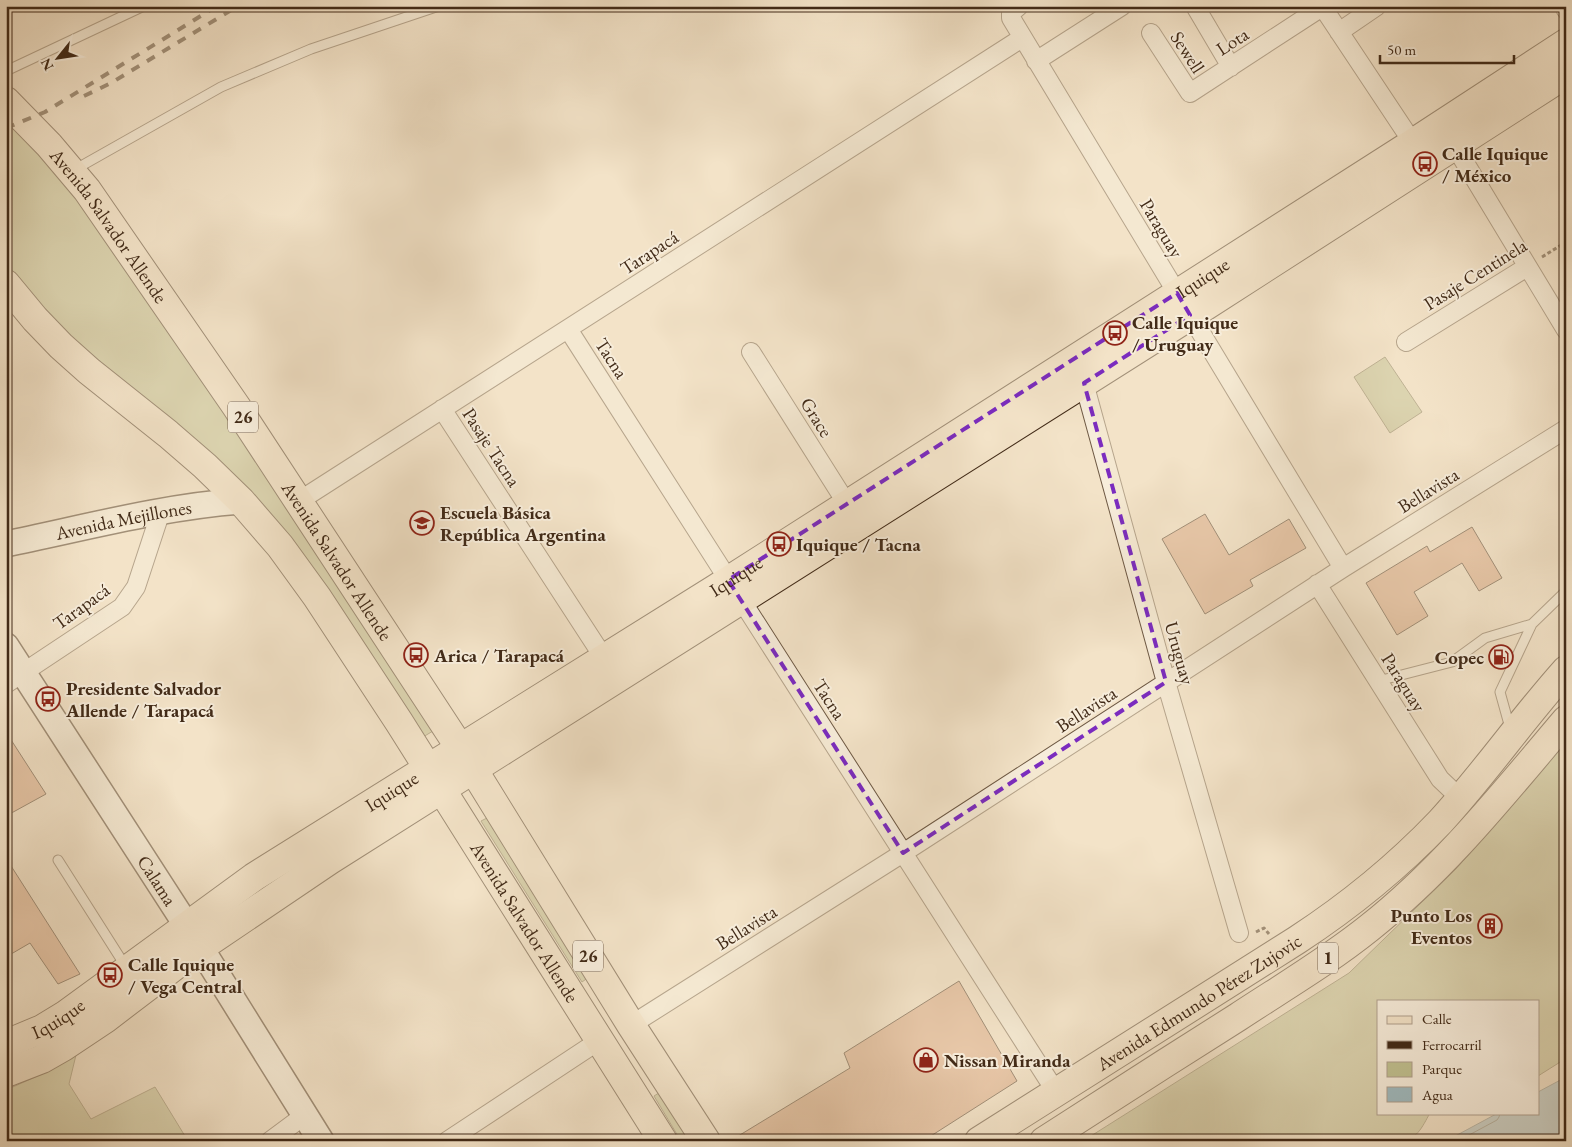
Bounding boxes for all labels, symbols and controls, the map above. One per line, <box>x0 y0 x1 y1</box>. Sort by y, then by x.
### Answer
street label: Lota <box>1211 21 1254 61</box>
street label: Sewell <box>1165 26 1211 78</box>
north arrow <box>32 32 82 82</box>
scale bar <box>1380 32 1513 64</box>
text: 50 m <box>1387 40 1416 59</box>
text: N <box>36 55 57 74</box>
place label: Calle Iquique / México <box>1442 141 1548 188</box>
street label: Avenida Salvador Allende <box>43 142 173 308</box>
bus stop icon: Calle Iquique / México <box>1412 151 1438 177</box>
street label: Paraguay <box>1134 194 1189 263</box>
street label: Tarapacá <box>615 224 683 280</box>
street label: Pasaje Centinela <box>1419 233 1532 316</box>
street label: Iquique <box>1171 252 1234 304</box>
place label: Calle Iquique / Uruguay <box>1132 310 1238 357</box>
bus stop icon: Calle Iquique / Uruguay <box>1102 320 1128 346</box>
street label: Tacna <box>589 333 634 384</box>
street label: Grace <box>795 393 838 442</box>
road number: 26 <box>228 402 258 432</box>
street label: Pasaje Tacna <box>457 403 527 492</box>
street label: Bellavista <box>1393 462 1464 519</box>
street label: Avenida Salvador Allende <box>275 476 398 646</box>
street label: Avenida Mejillones <box>52 495 193 546</box>
place label: Escuela Básica República Argentina <box>440 500 606 547</box>
school or university icon: Escuela Básica República Argentina <box>409 510 435 536</box>
bus stop icon: Iquique / Tacna <box>766 531 792 557</box>
place label: Iquique / Tacna <box>796 532 922 557</box>
street label: Iquique <box>705 550 767 603</box>
street label: Tarapacá <box>48 577 115 635</box>
street label: Uruguay <box>1159 619 1201 688</box>
bus stop icon: Arica / Tarapacá <box>403 642 429 668</box>
place label: Arica / Tarapacá <box>433 643 565 668</box>
fuel station icon: Copec <box>1488 644 1514 670</box>
place label: Copec <box>1435 645 1484 670</box>
street label: Paraguay <box>1376 648 1432 717</box>
street label: Tacna <box>807 674 852 725</box>
place label: Presidente Salvador Allende / Tarapacá <box>65 676 221 723</box>
street label: Bellavista <box>1051 680 1122 738</box>
bus stop icon: Presidente Salvador Allende / Tarapacá <box>35 686 61 712</box>
street label: Iquique <box>360 765 423 818</box>
street label: Avenida Salvador Allende <box>464 836 585 1007</box>
street label: Calama <box>131 850 183 911</box>
street label: Bellavista <box>711 899 782 956</box>
place label: Punto Los Eventos <box>1391 903 1472 950</box>
building icon: Punto Los Eventos <box>1477 913 1503 939</box>
street label: Avenida Edmundo Pérez Zujovic <box>1091 928 1306 1077</box>
road number: 26 <box>573 940 603 971</box>
road number: 1 <box>1318 942 1338 974</box>
place label: Calle Iquique / Vega Central <box>128 952 243 999</box>
bus stop icon: Calle Iquique / Vega Central <box>97 962 123 988</box>
street label: Iquique <box>28 993 90 1045</box>
legend <box>1377 1000 1540 1114</box>
text: Calle <box>1422 1009 1452 1028</box>
text: Ferrocarril <box>1422 1035 1482 1054</box>
shop icon: Nissan Miranda <box>913 1047 939 1073</box>
place label: Nissan Miranda <box>944 1048 1071 1073</box>
text: Parque <box>1422 1059 1462 1078</box>
text: Agua <box>1421 1085 1453 1104</box>

